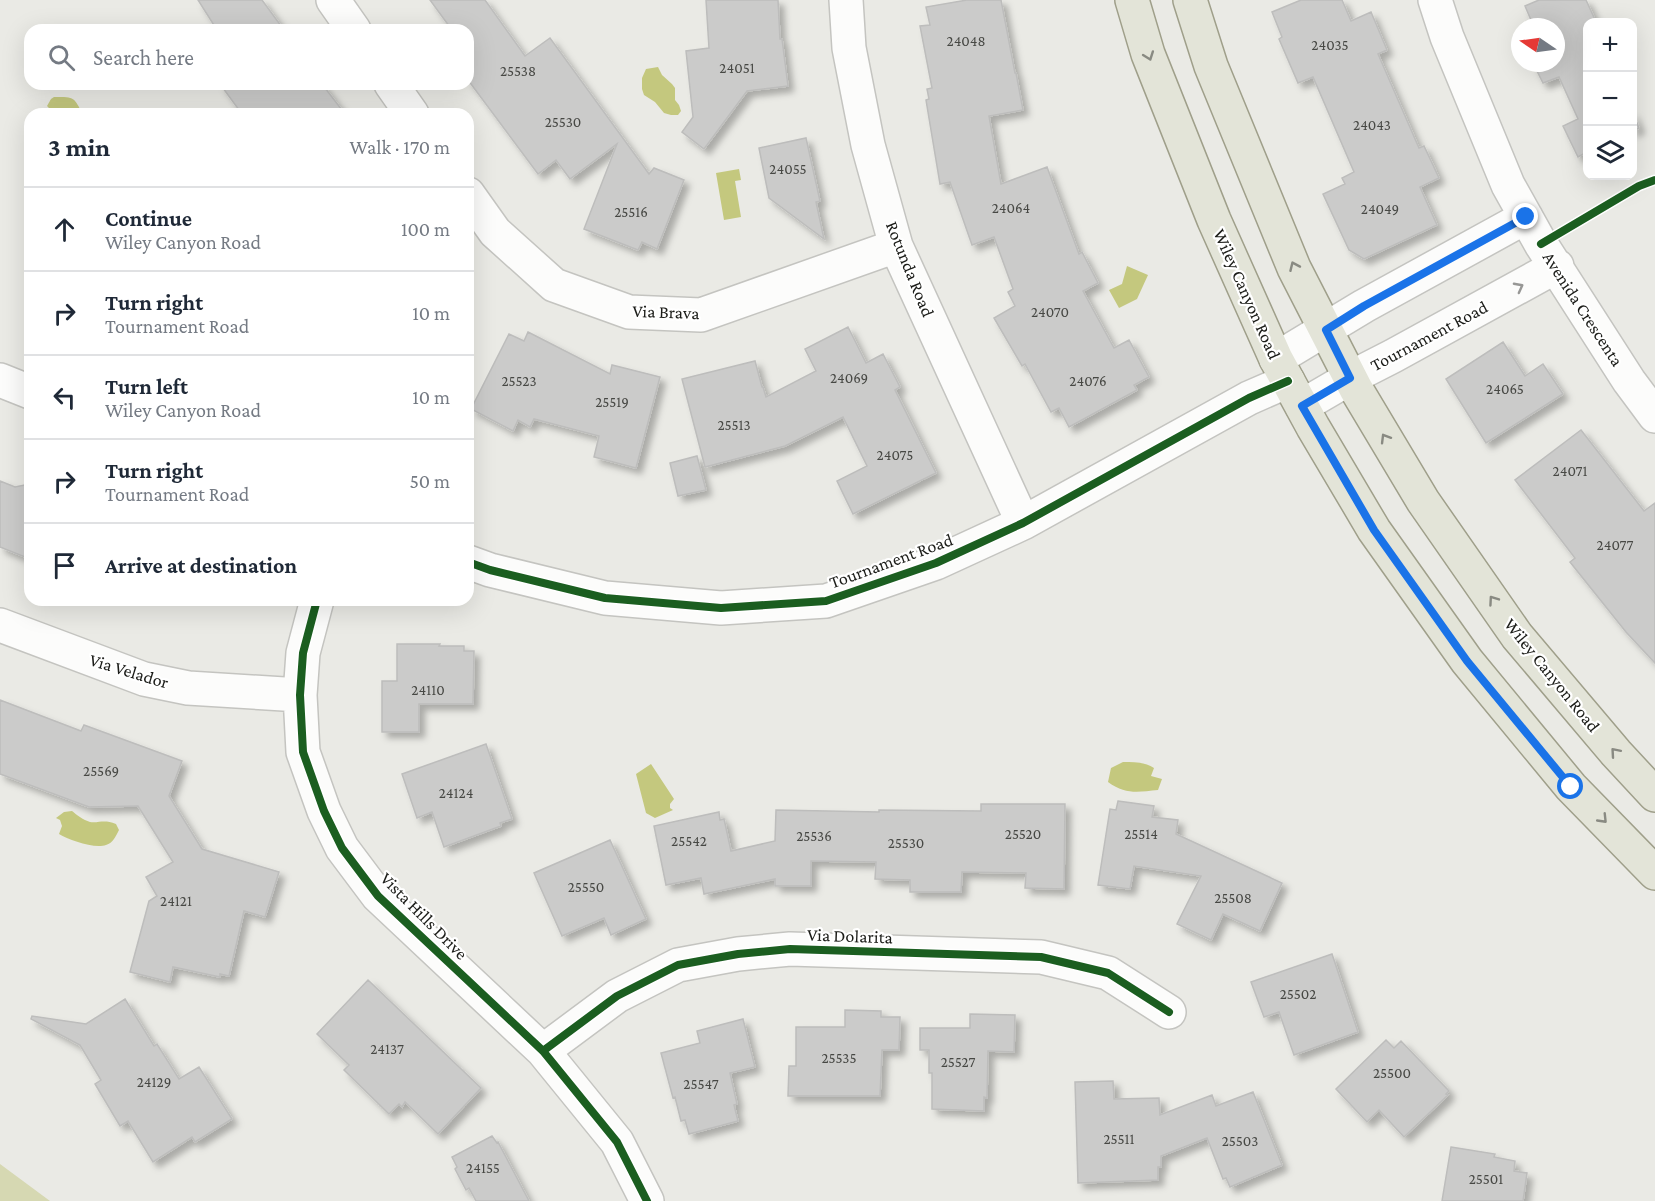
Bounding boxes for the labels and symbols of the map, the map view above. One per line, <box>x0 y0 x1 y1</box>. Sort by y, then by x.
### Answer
north arrow <box>1511 18 1565 72</box>
house number: 24048 <box>946 33 986 49</box>
house number: 24035 <box>1311 37 1349 53</box>
one-way arrow <box>1142 50 1155 61</box>
house number: 24051 <box>719 60 755 76</box>
house number: 25538 <box>500 63 536 79</box>
house number: 25530 <box>545 114 581 130</box>
house number: 24043 <box>1353 117 1391 133</box>
house number: 24055 <box>769 161 807 177</box>
house number: 24064 <box>992 200 1030 216</box>
house number: 24049 <box>1361 201 1399 217</box>
route end <box>1512 203 1538 229</box>
house number: 25516 <box>614 204 648 220</box>
street label: Rotunda Road <box>882 218 938 320</box>
street label: Wiley Canyon Road <box>1209 226 1285 363</box>
street label: Avenida Crescenta <box>1539 248 1627 370</box>
one-way arrow <box>1289 261 1301 272</box>
one-way arrow <box>1512 283 1523 294</box>
street label: Tournament Road <box>1367 296 1491 375</box>
street label: Via Brava <box>632 301 700 323</box>
house number: 24070 <box>1031 304 1069 320</box>
house number: 24069 <box>830 370 868 386</box>
house number: 25523 <box>501 373 537 389</box>
house number: 24076 <box>1069 373 1107 389</box>
house number: 24065 <box>1486 381 1524 397</box>
house number: 25519 <box>595 394 629 410</box>
house number: 25513 <box>717 417 751 433</box>
one-way arrow <box>1381 434 1393 444</box>
house number: 24075 <box>877 447 913 463</box>
house number: 24071 <box>1553 463 1587 479</box>
street label: Tournament Road <box>827 529 956 593</box>
house number: 24077 <box>1597 537 1633 553</box>
one-way arrow <box>1489 596 1500 607</box>
street label: Wiley Canyon Road <box>1500 614 1604 736</box>
street label: Via Velador <box>87 649 172 693</box>
house number: 24110 <box>411 682 445 698</box>
one-way arrow <box>1611 748 1622 759</box>
house number: 25569 <box>83 763 119 779</box>
route start <box>1557 773 1583 799</box>
house number: 24124 <box>439 785 473 801</box>
one-way arrow <box>1595 812 1606 823</box>
house number: 25520 <box>1005 826 1041 842</box>
house number: 25514 <box>1124 826 1158 842</box>
house number: 25536 <box>796 828 832 844</box>
house number: 25542 <box>671 833 707 849</box>
house number: 25530 <box>888 835 924 851</box>
street label: Vista Hills Drive <box>376 868 472 964</box>
house number: 25550 <box>568 879 604 895</box>
house number: 25508 <box>1214 890 1252 906</box>
house number: 24121 <box>160 893 192 909</box>
street label: Via Dolarita <box>807 925 893 947</box>
house number: 25502 <box>1280 986 1316 1002</box>
house number: 24137 <box>370 1041 404 1057</box>
house number: 25535 <box>821 1050 857 1066</box>
house number: 25527 <box>941 1054 975 1070</box>
house number: 25500 <box>1373 1065 1411 1081</box>
house number: 24129 <box>137 1074 171 1090</box>
house number: 25547 <box>683 1076 719 1092</box>
house number: 25511 <box>1103 1131 1135 1147</box>
house number: 25503 <box>1222 1133 1258 1149</box>
house number: 24155 <box>466 1160 500 1176</box>
house number: 25501 <box>1469 1171 1503 1187</box>

